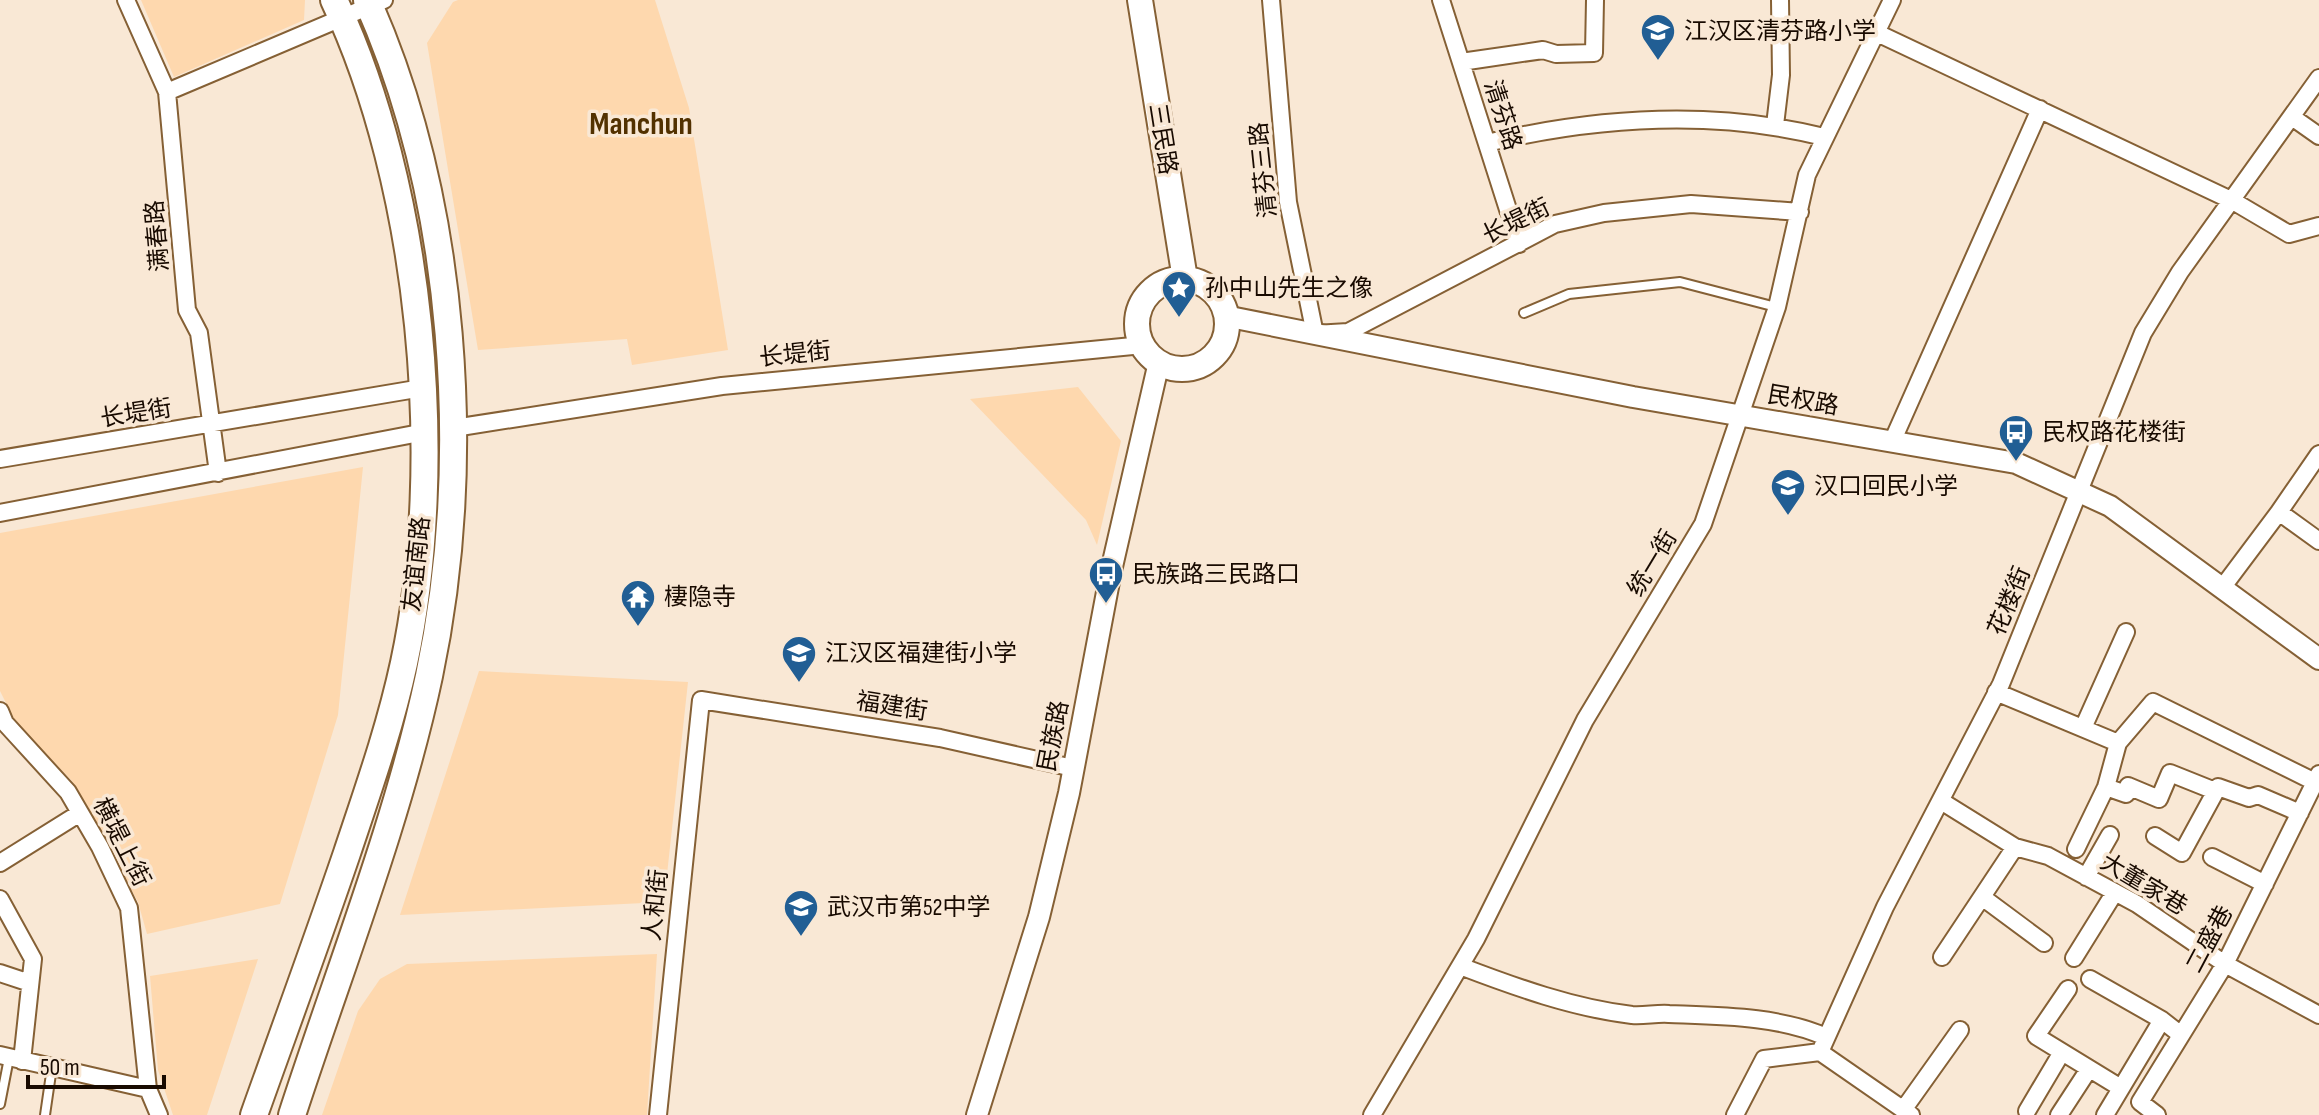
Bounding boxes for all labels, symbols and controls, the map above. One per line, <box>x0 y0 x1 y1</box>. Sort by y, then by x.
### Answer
school or university icon: 江汉区清芬路小学 <box>1639 12 1677 62</box>
place label: 江汉区清芬路小学 <box>1684 17 1876 46</box>
street label: 清芬路 <box>1478 76 1527 154</box>
street label: 三民路 <box>1143 101 1182 177</box>
district label: Manchun <box>589 105 693 144</box>
street label: 清芬三路 <box>1244 121 1283 219</box>
street label: 长堤街 <box>1478 193 1555 250</box>
street label: 满春路 <box>140 199 175 273</box>
place icon: 孙中山先生之像 <box>1160 269 1198 319</box>
place label: 孙中山先生之像 <box>1205 274 1373 303</box>
street label: 长堤街 <box>758 336 832 373</box>
street label: 民权路 <box>1765 380 1841 421</box>
street label: 长堤街 <box>98 394 174 433</box>
bus stop icon: 民权路花楼街 <box>1997 413 2035 463</box>
place label: 民权路花楼街 <box>2042 418 2186 447</box>
school or university icon: 汉口回民小学 <box>1769 467 1807 517</box>
place label: 汉口回民小学 <box>1814 472 1958 501</box>
street label: 友谊南路 <box>397 515 436 613</box>
street label: 统一街 <box>1621 525 1683 602</box>
bus stop icon: 民族路三民路口 <box>1087 555 1125 605</box>
place label: 民族路三民路口 <box>1132 560 1300 589</box>
street label: 花楼街 <box>1982 562 2037 640</box>
temple icon: 棲隐寺 <box>619 578 657 628</box>
place label: 棲隐寺 <box>664 583 736 612</box>
school or university icon: 江汉区福建街小学 <box>780 634 818 684</box>
place label: 江汉区福建街小学 <box>825 639 1017 668</box>
street label: 福建街 <box>854 687 930 726</box>
street label: 民族路 <box>1032 698 1075 774</box>
street label: 横堤上街 <box>87 793 156 892</box>
street label: 大董家巷 <box>2095 847 2192 922</box>
street label: 人和街 <box>637 868 674 942</box>
school or university icon: 武汉市第52中学 <box>782 888 820 938</box>
place label: 武汉市第52中学 <box>827 893 991 922</box>
street label: 二盛巷 <box>2180 901 2239 978</box>
scale bar <box>28 1039 164 1089</box>
text: 50 m <box>40 1053 80 1082</box>

